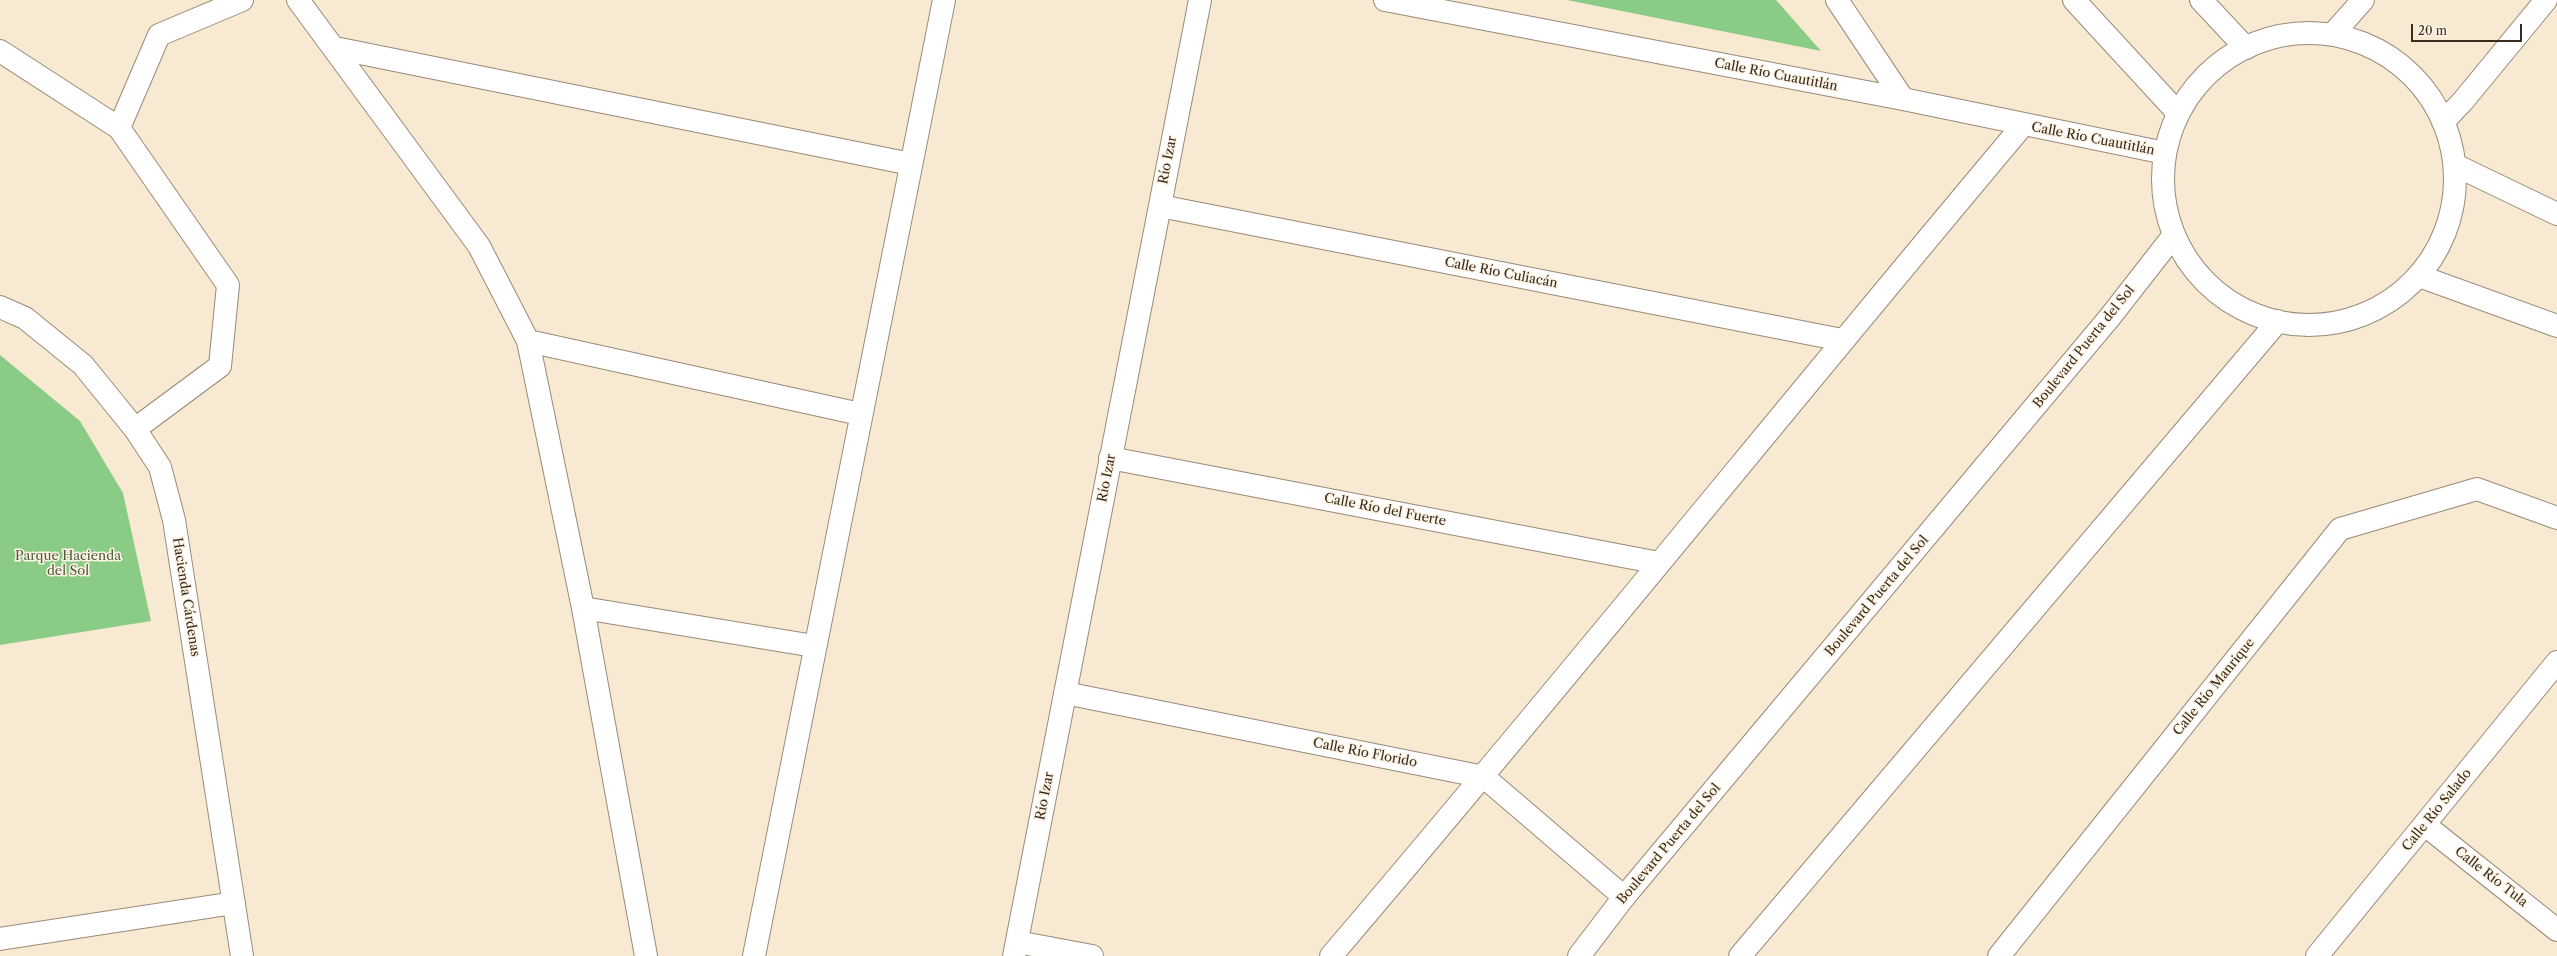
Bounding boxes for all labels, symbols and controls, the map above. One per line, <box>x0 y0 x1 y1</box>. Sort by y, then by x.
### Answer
scale bar <box>2413 16 2524 42</box>
text: 20 m <box>2418 23 2447 38</box>
street label: Calle Río Cuautitlán <box>1713 55 1839 95</box>
street label: Calle Río Cuautitlán <box>2030 119 2156 159</box>
street label: Río Izar <box>1156 135 1180 185</box>
street label: Calle Río Culiacán <box>1443 254 1559 292</box>
street label: Boulevard Puerta del Sol <box>2030 283 2138 411</box>
street label: Río Izar <box>1095 453 1119 503</box>
street label: Calle Río del Fuerte <box>1323 491 1447 529</box>
street label: Boulevard Puerta del Sol <box>1822 533 1932 659</box>
street label: Hacienda Cárdenas <box>169 536 203 658</box>
park label: Parque Hacienda del Sol <box>15 548 121 579</box>
street label: Calle Río Manrique <box>2170 635 2258 739</box>
street label: Calle Río Florido <box>1312 735 1418 771</box>
street label: Calle Río Salado <box>2399 766 2475 854</box>
street label: Río Izar <box>1033 771 1057 821</box>
street label: Boulevard Puerta del Sol <box>1614 781 1724 907</box>
street label: Calle Río Tula <box>2451 844 2531 910</box>

